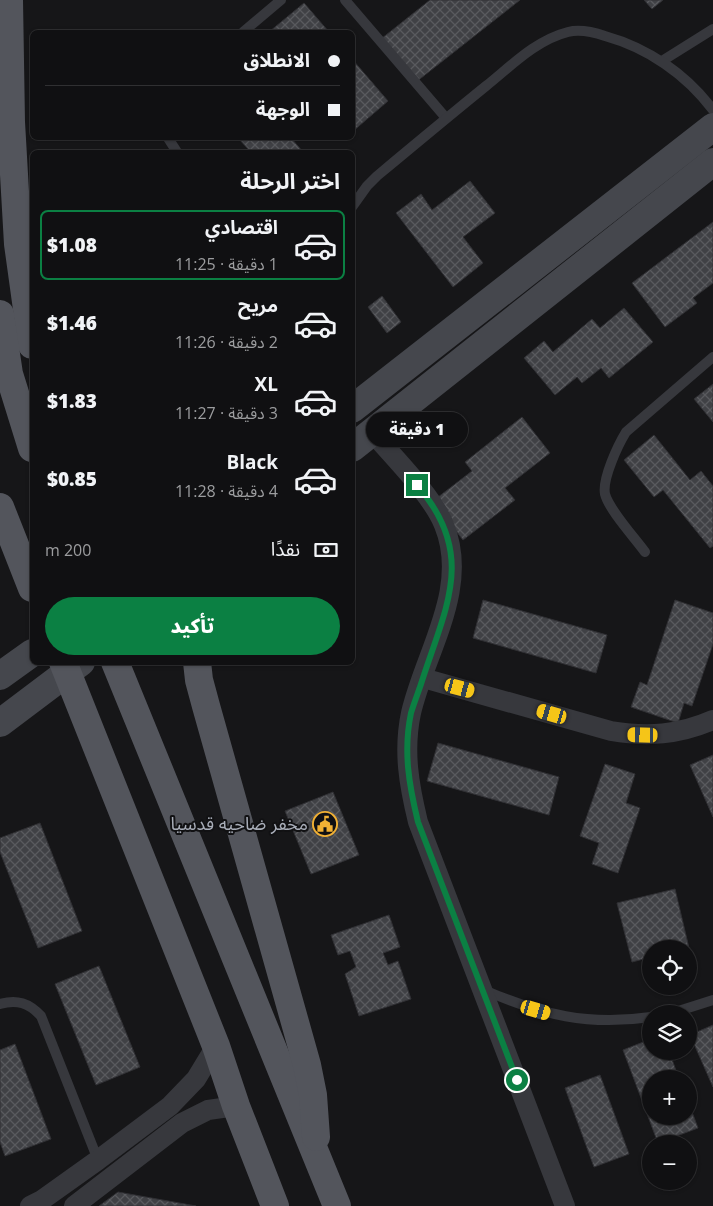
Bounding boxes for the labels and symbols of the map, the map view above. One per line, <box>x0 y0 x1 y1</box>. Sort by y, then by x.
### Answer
callout: 1 دقيقة <box>366 412 468 448</box>
route end <box>406 474 428 496</box>
car <box>443 677 476 699</box>
car <box>535 703 568 725</box>
car <box>627 727 658 743</box>
place label: مخفر ضاحيه قدسيا <box>170 811 308 835</box>
public building icon: مخفر ضاحيه قدسيا <box>312 811 338 837</box>
car <box>519 999 552 1021</box>
route start <box>506 1069 528 1091</box>

